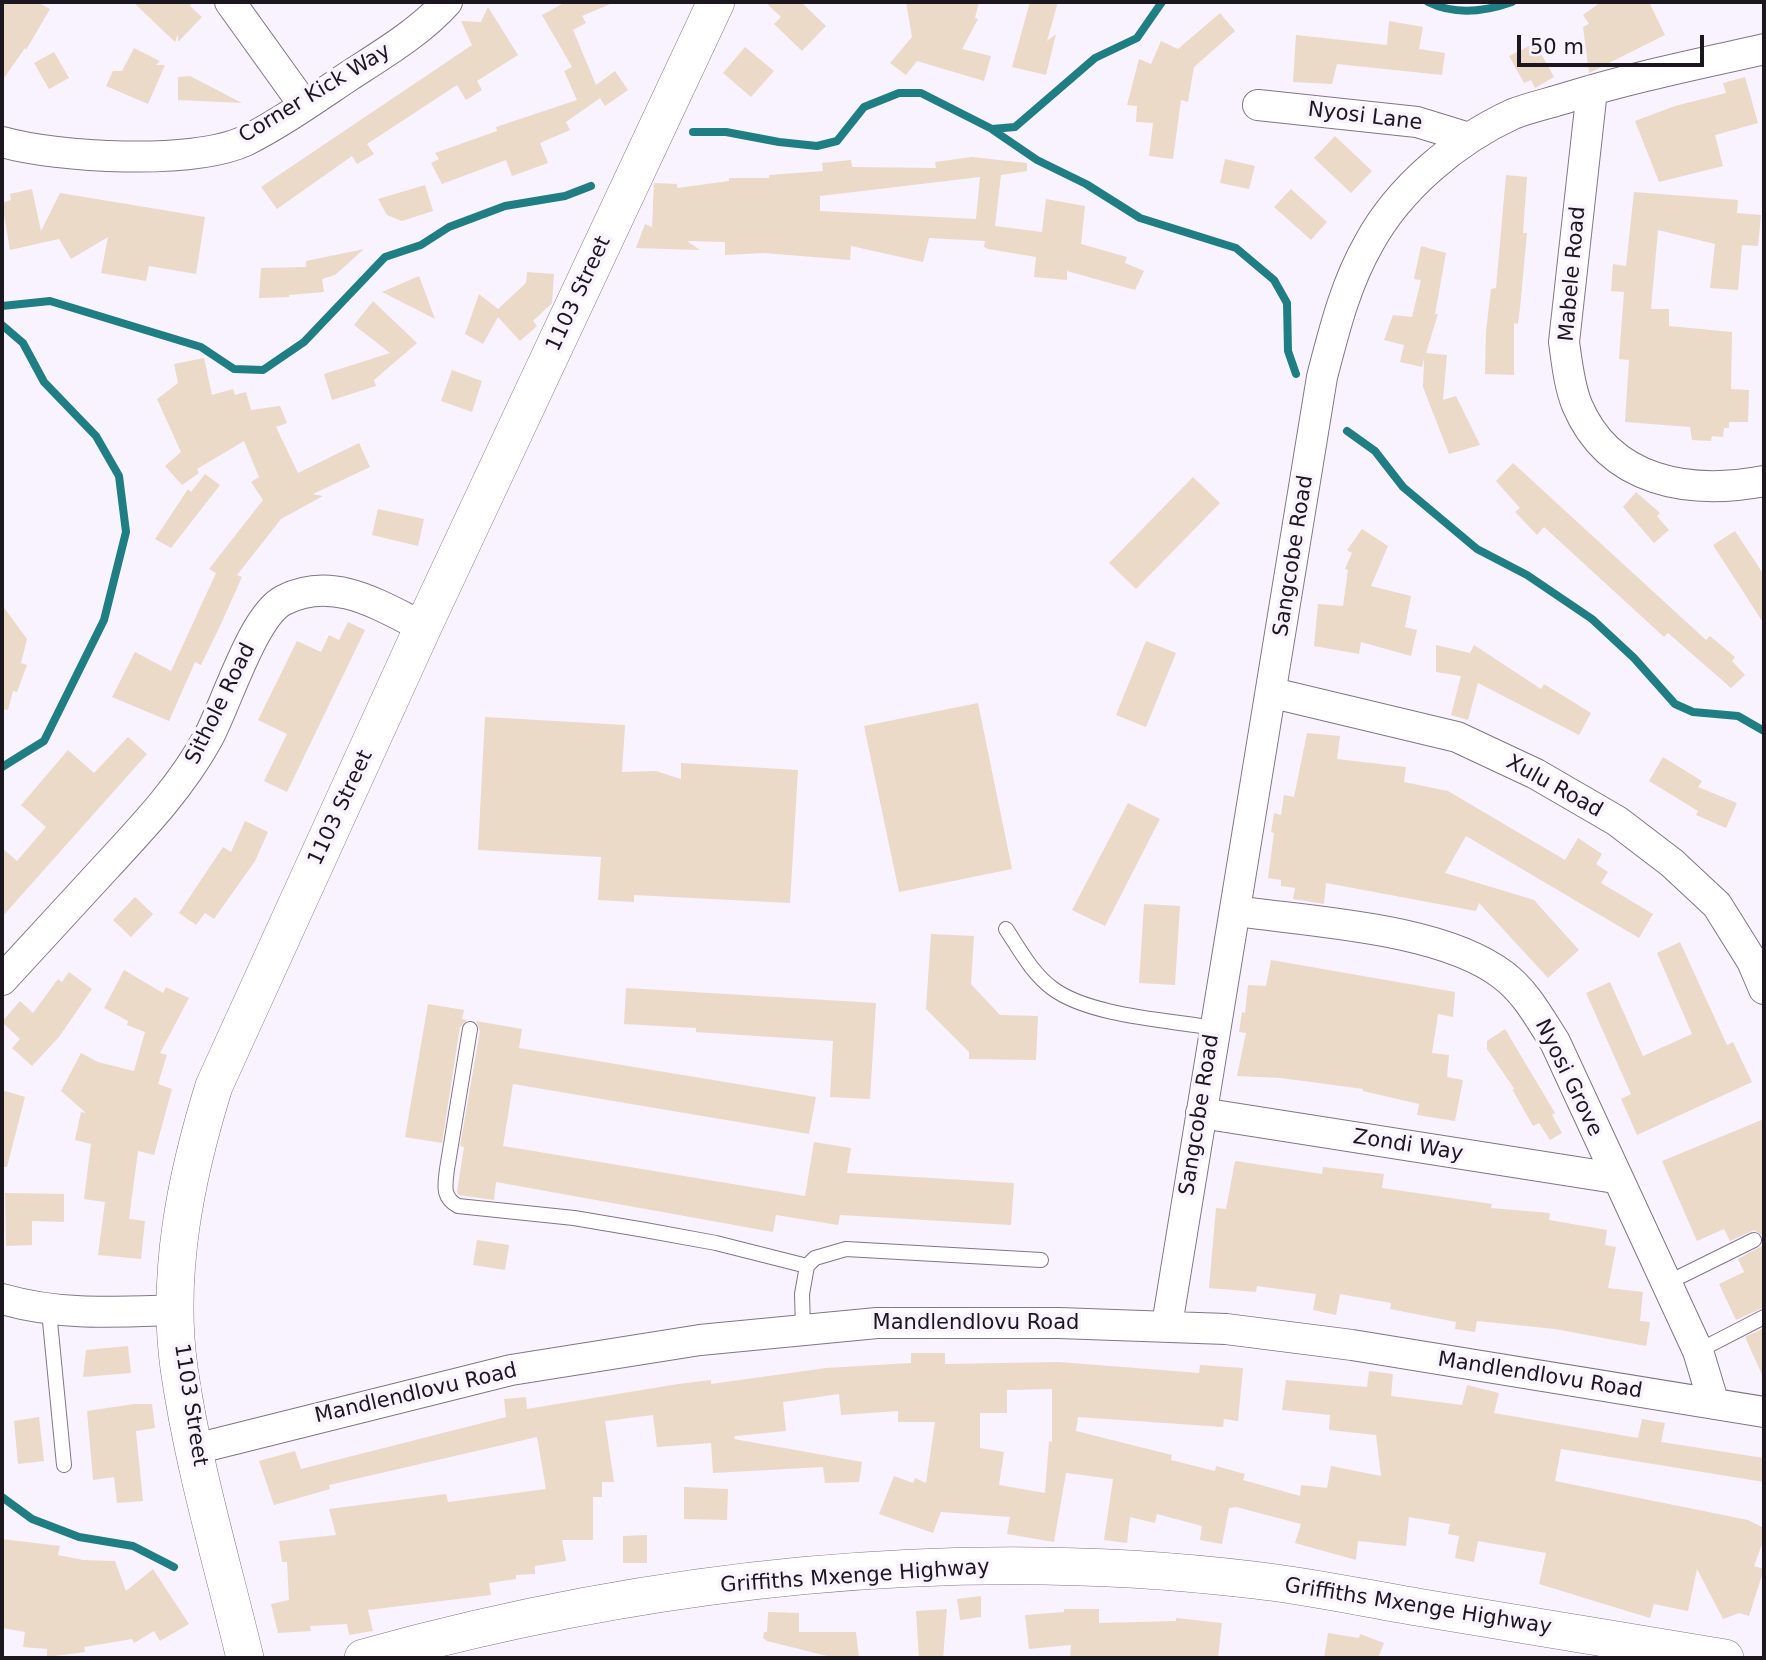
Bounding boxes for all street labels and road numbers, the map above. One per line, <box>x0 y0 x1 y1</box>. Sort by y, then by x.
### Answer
street label: Corner Kick Way <box>235 39 395 149</box>
street label: Nyosi Lane <box>1306 97 1424 137</box>
street label: Mabele Road <box>1555 205 1591 343</box>
street label: 1103 Street <box>541 233 617 355</box>
street label: Sangcobe Road <box>1269 474 1319 638</box>
street label: Sithole Road <box>181 639 261 769</box>
street label: 1103 Street <box>303 747 379 869</box>
street label: Xulu Road <box>1501 750 1607 824</box>
street label: Nyosi Grove <box>1529 1015 1607 1141</box>
street label: Sangcobe Road <box>1175 1033 1225 1197</box>
street label: Zondi Way <box>1351 1125 1465 1167</box>
street label: Mandlendlovu Road <box>873 1311 1079 1337</box>
street label: 1103 Street <box>168 1342 212 1468</box>
street label: Mandlendlovu Road <box>1436 1347 1644 1405</box>
street label: Mandlendlovu Road <box>312 1358 520 1430</box>
street label: Griffiths Mxenge Highway <box>719 1555 991 1599</box>
street label: Griffiths Mxenge Highway <box>1283 1573 1553 1641</box>

